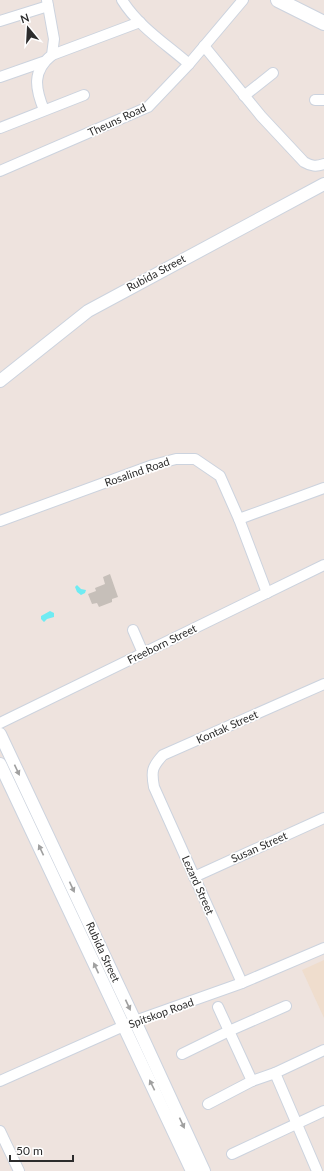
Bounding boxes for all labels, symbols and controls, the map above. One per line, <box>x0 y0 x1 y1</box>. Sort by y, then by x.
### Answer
north arrow <box>8 8 48 48</box>
text: N <box>19 11 31 26</box>
street label: Theuns Road <box>86 100 148 139</box>
street label: Rubida Street <box>124 252 188 294</box>
street label: Rosalind Road <box>103 454 171 489</box>
street label: Freeborn Street <box>125 621 199 666</box>
street label: Kontak Street <box>194 707 260 746</box>
one-way arrow <box>14 764 20 775</box>
street label: Susan Street <box>229 828 289 865</box>
one-way arrow <box>38 844 44 856</box>
street label: Lezard Street <box>180 853 217 916</box>
one-way arrow <box>69 881 75 893</box>
street label: Rubida Street <box>84 920 123 984</box>
one-way arrow <box>93 962 99 973</box>
street label: Spitskop Road <box>127 995 195 1030</box>
one-way arrow <box>125 999 131 1010</box>
one-way arrow <box>149 1079 155 1091</box>
one-way arrow <box>179 1117 185 1128</box>
scale bar <box>10 1137 73 1163</box>
text: 50 m <box>16 1143 43 1158</box>

